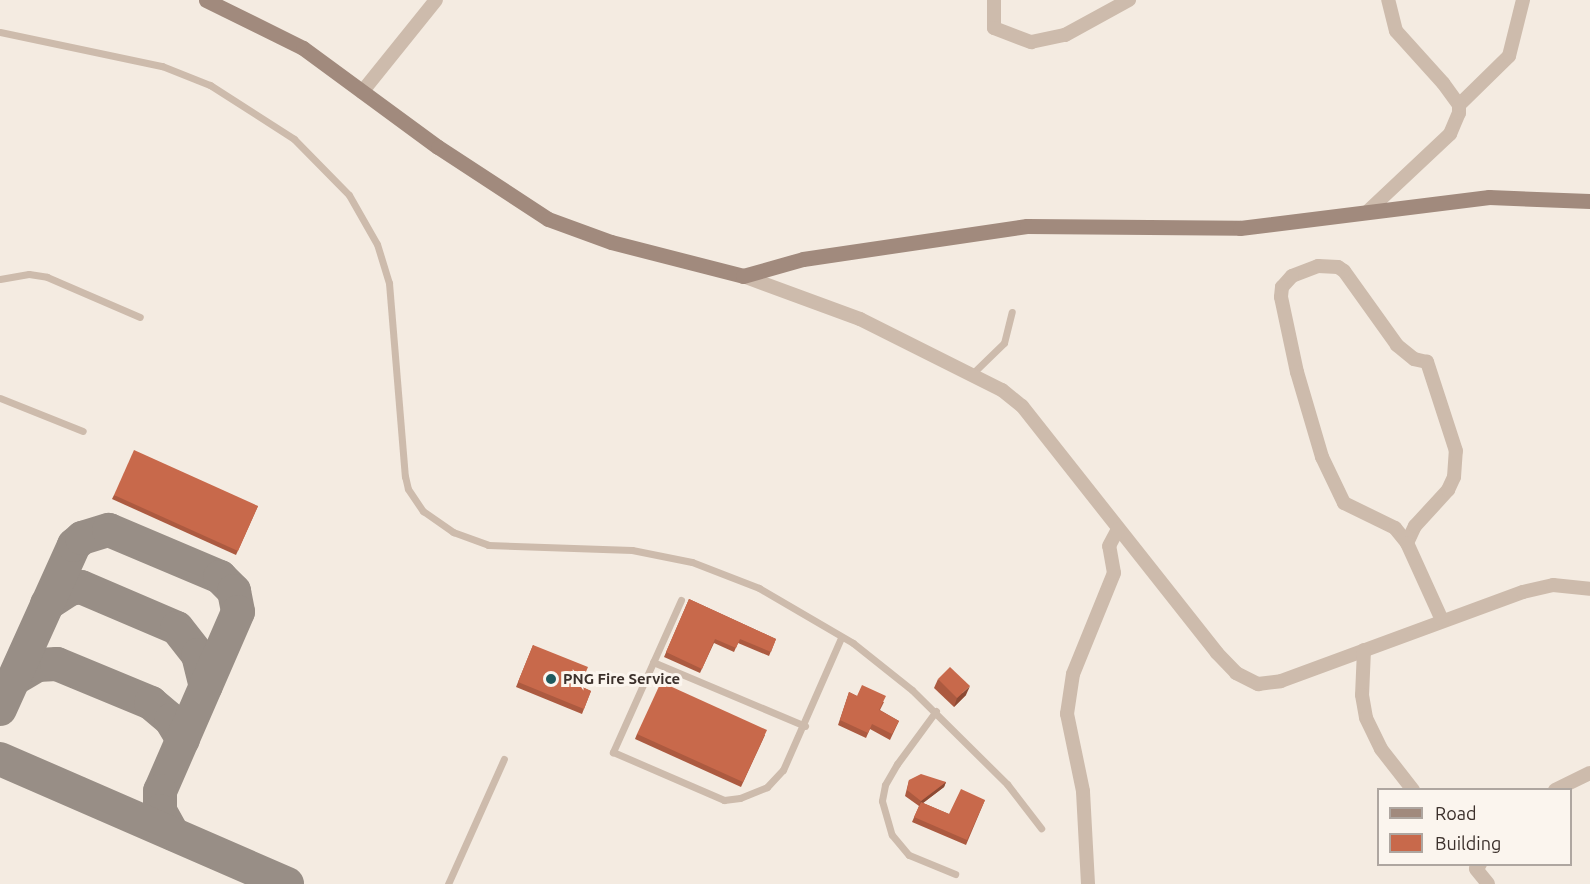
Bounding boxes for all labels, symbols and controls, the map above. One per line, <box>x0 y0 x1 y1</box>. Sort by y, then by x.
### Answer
place label: PNG Fire Service <box>563 670 680 688</box>
marker: PNG Fire Service <box>544 672 558 686</box>
legend <box>1377 788 1572 866</box>
text: Road <box>1435 803 1477 823</box>
text: Building <box>1435 833 1501 853</box>

